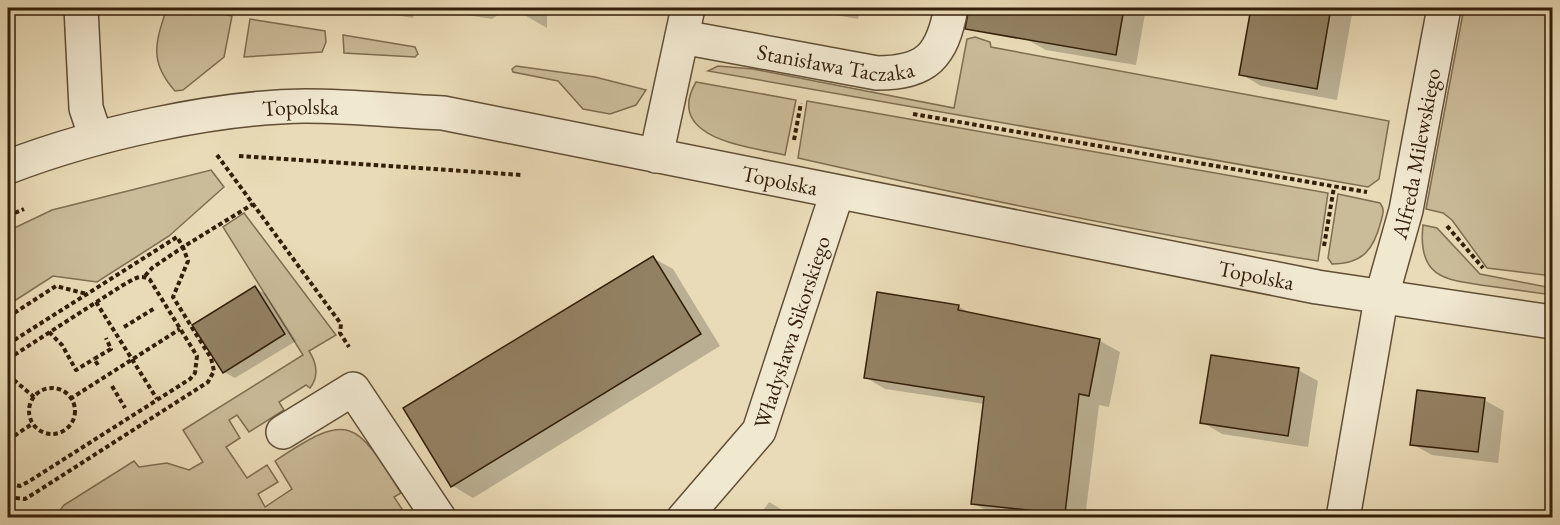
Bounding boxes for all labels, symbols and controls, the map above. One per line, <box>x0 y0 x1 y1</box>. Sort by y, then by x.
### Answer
street label: Stanisława Taczaka <box>755 37 918 88</box>
street label: Alfreda Milewskiego <box>1384 66 1447 243</box>
street label: Topolska <box>261 92 340 123</box>
street label: Topolska <box>739 159 820 202</box>
street label: Władysława Sikorskiego <box>747 232 837 432</box>
street label: Topolska <box>1216 254 1297 297</box>

